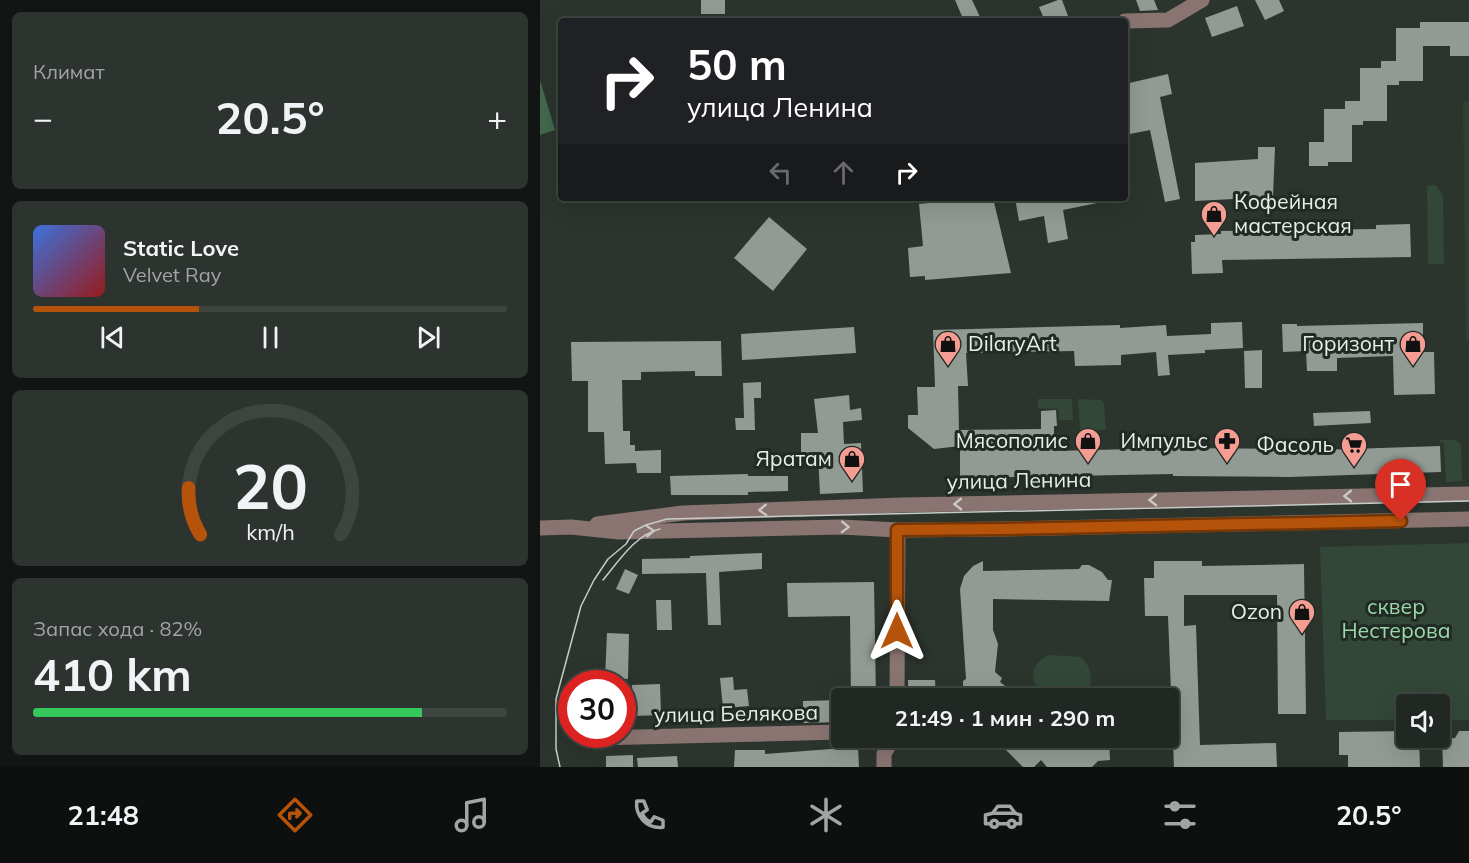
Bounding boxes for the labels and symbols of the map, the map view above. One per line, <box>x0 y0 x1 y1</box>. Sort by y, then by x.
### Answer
place label: Кофейная мастерская <box>1234 188 1352 238</box>
shop icon: Кофейная мастерская <box>1199 199 1229 237</box>
shop icon: DilaryArt <box>933 329 963 367</box>
shop icon: Горизонт <box>1398 329 1428 367</box>
place label: DilaryArt <box>968 330 1057 356</box>
place label: Горизонт <box>1302 330 1394 356</box>
shop icon: Мясополис <box>1073 426 1103 464</box>
pharmacy icon: Импульс <box>1212 426 1242 464</box>
place label: Мясополис <box>956 427 1068 453</box>
place label: Импульс <box>1120 427 1208 453</box>
supermarket icon: Фасоль <box>1339 430 1369 468</box>
place label: Фасоль <box>1257 431 1334 457</box>
shop icon: Яратам <box>837 444 867 482</box>
place label: Яратам <box>755 445 832 471</box>
pin <box>1375 459 1426 521</box>
street label: улица Ленина <box>946 466 1092 494</box>
one-way arrow <box>1343 490 1352 503</box>
one-way arrow <box>1148 494 1157 506</box>
one-way arrow <box>953 497 962 510</box>
one-way arrow <box>758 504 767 517</box>
one-way arrow <box>840 521 849 533</box>
one-way arrow <box>645 524 654 537</box>
park label: сквер Нестерова <box>1341 593 1451 643</box>
shop icon: Ozon <box>1287 597 1317 635</box>
place label: Ozon <box>1231 598 1282 624</box>
position arrow <box>865 599 929 663</box>
speed limit sign: 30 <box>558 670 636 748</box>
street label: улица Белякова <box>654 699 818 727</box>

